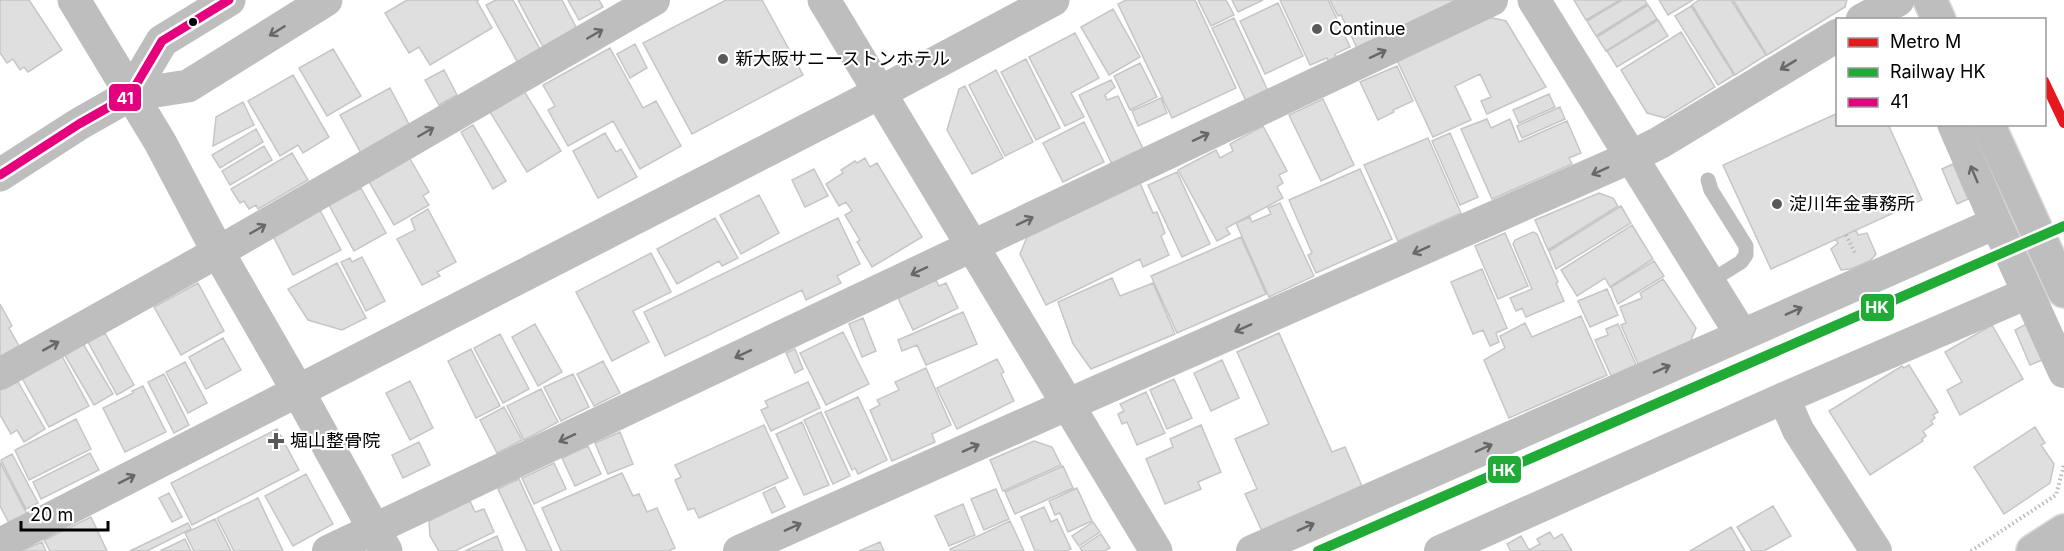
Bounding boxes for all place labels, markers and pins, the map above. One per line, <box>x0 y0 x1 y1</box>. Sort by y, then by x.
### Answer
unlabelled marker <box>187 16 199 28</box>
place label: Continue <box>1329 18 1406 39</box>
marker: Continue <box>1310 22 1324 36</box>
place label: 新大阪サニーストンホテル <box>735 48 950 69</box>
marker: 新大阪サニーストンホテル <box>716 52 730 66</box>
place label: 淀川年金事務所 <box>1789 193 1915 214</box>
marker: 淀川年金事務所 <box>1770 197 1784 211</box>
place label: 堀山整骨院 <box>290 430 380 451</box>
marker: 堀山整骨院 <box>267 432 285 450</box>

